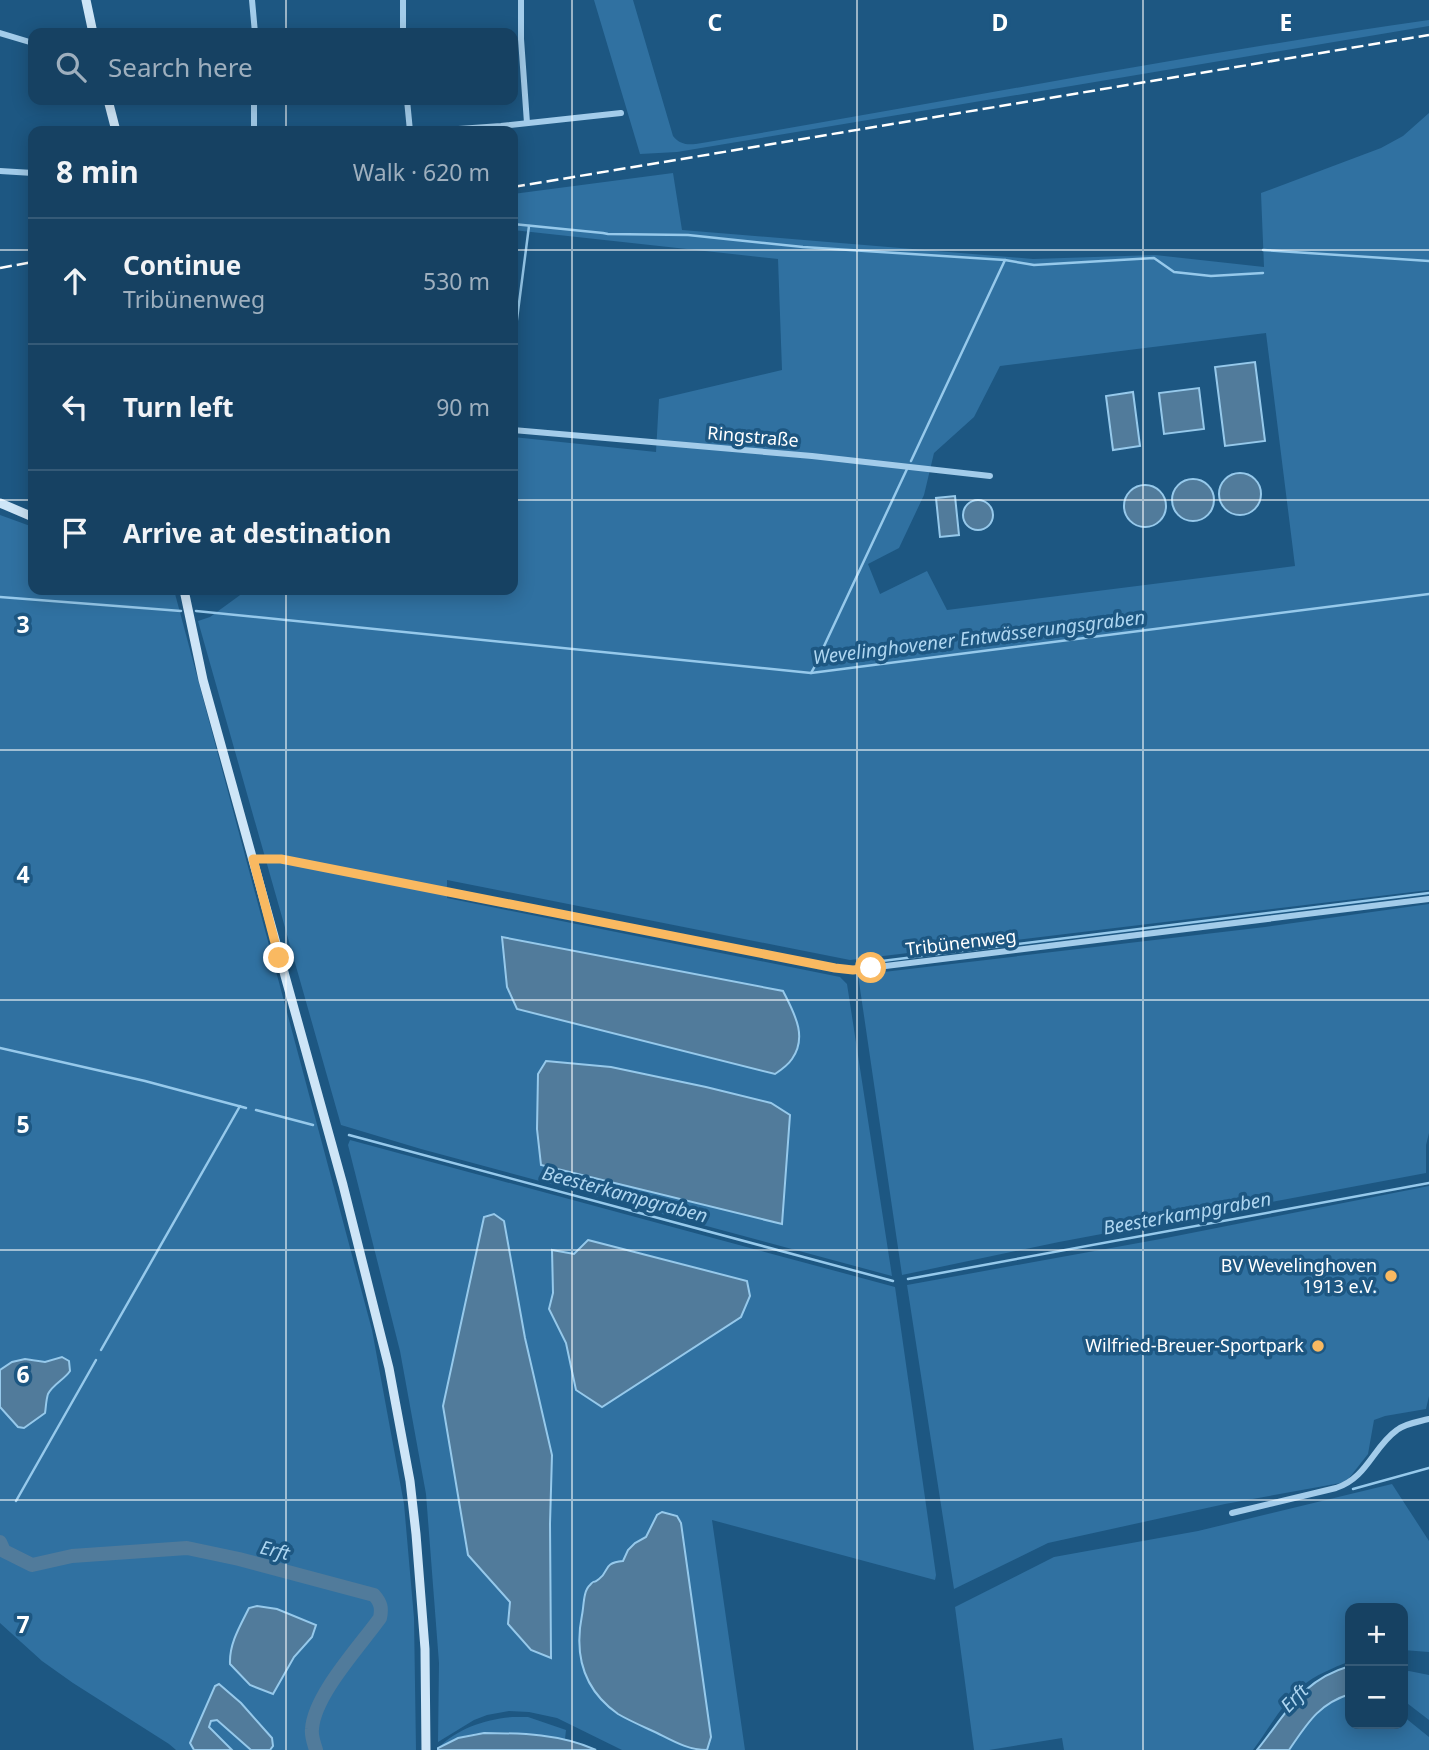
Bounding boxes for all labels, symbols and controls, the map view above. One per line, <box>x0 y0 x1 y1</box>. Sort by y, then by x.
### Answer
text: C <box>708 6 723 38</box>
text: D <box>992 6 1008 38</box>
text: E <box>1280 6 1292 38</box>
search box <box>28 28 518 105</box>
icon: search <box>52 48 90 86</box>
text: Search here <box>108 49 253 85</box>
text: 8 min <box>56 151 139 192</box>
text: Walk · 620 m <box>353 156 490 188</box>
text: Continue <box>123 247 241 283</box>
icon: ahead <box>56 262 94 300</box>
text: 530 m <box>423 265 490 297</box>
text: Tribünenweg <box>123 283 265 315</box>
icon: left <box>56 388 94 426</box>
text: Turn left <box>123 389 234 425</box>
text: 90 m <box>436 391 490 423</box>
street label: Ringstraße <box>706 420 800 452</box>
icon: arrive <box>56 514 94 552</box>
text: Arrive at destination <box>123 515 392 551</box>
water label: Wevelinghovener Entwässerungsgraben <box>811 604 1147 670</box>
text: 3 <box>16 608 30 640</box>
text: 4 <box>16 858 30 890</box>
street label: Tribünenweg <box>904 923 1018 961</box>
route end <box>263 942 294 973</box>
route start <box>855 952 886 983</box>
text: 5 <box>16 1108 30 1140</box>
water label: Beesterkampgraben <box>539 1159 711 1229</box>
water label: Beesterkampgraben <box>1101 1185 1273 1241</box>
place label: BV Wevelinghoven 1913 e.V. <box>1221 1253 1377 1298</box>
marker: BV Wevelinghoven 1913 e.V. <box>1383 1268 1399 1284</box>
place label: Wilfried-Breuer-Sportpark <box>1085 1333 1304 1357</box>
marker: Wilfried-Breuer-Sportpark <box>1310 1338 1326 1354</box>
text: 6 <box>16 1358 30 1390</box>
water label: Erft <box>257 1534 293 1566</box>
map controls <box>1345 1603 1408 1729</box>
button: + <box>1345 1603 1408 1666</box>
text: 7 <box>16 1608 30 1640</box>
button: − <box>1345 1666 1408 1729</box>
water label: Erft <box>1274 1678 1314 1718</box>

